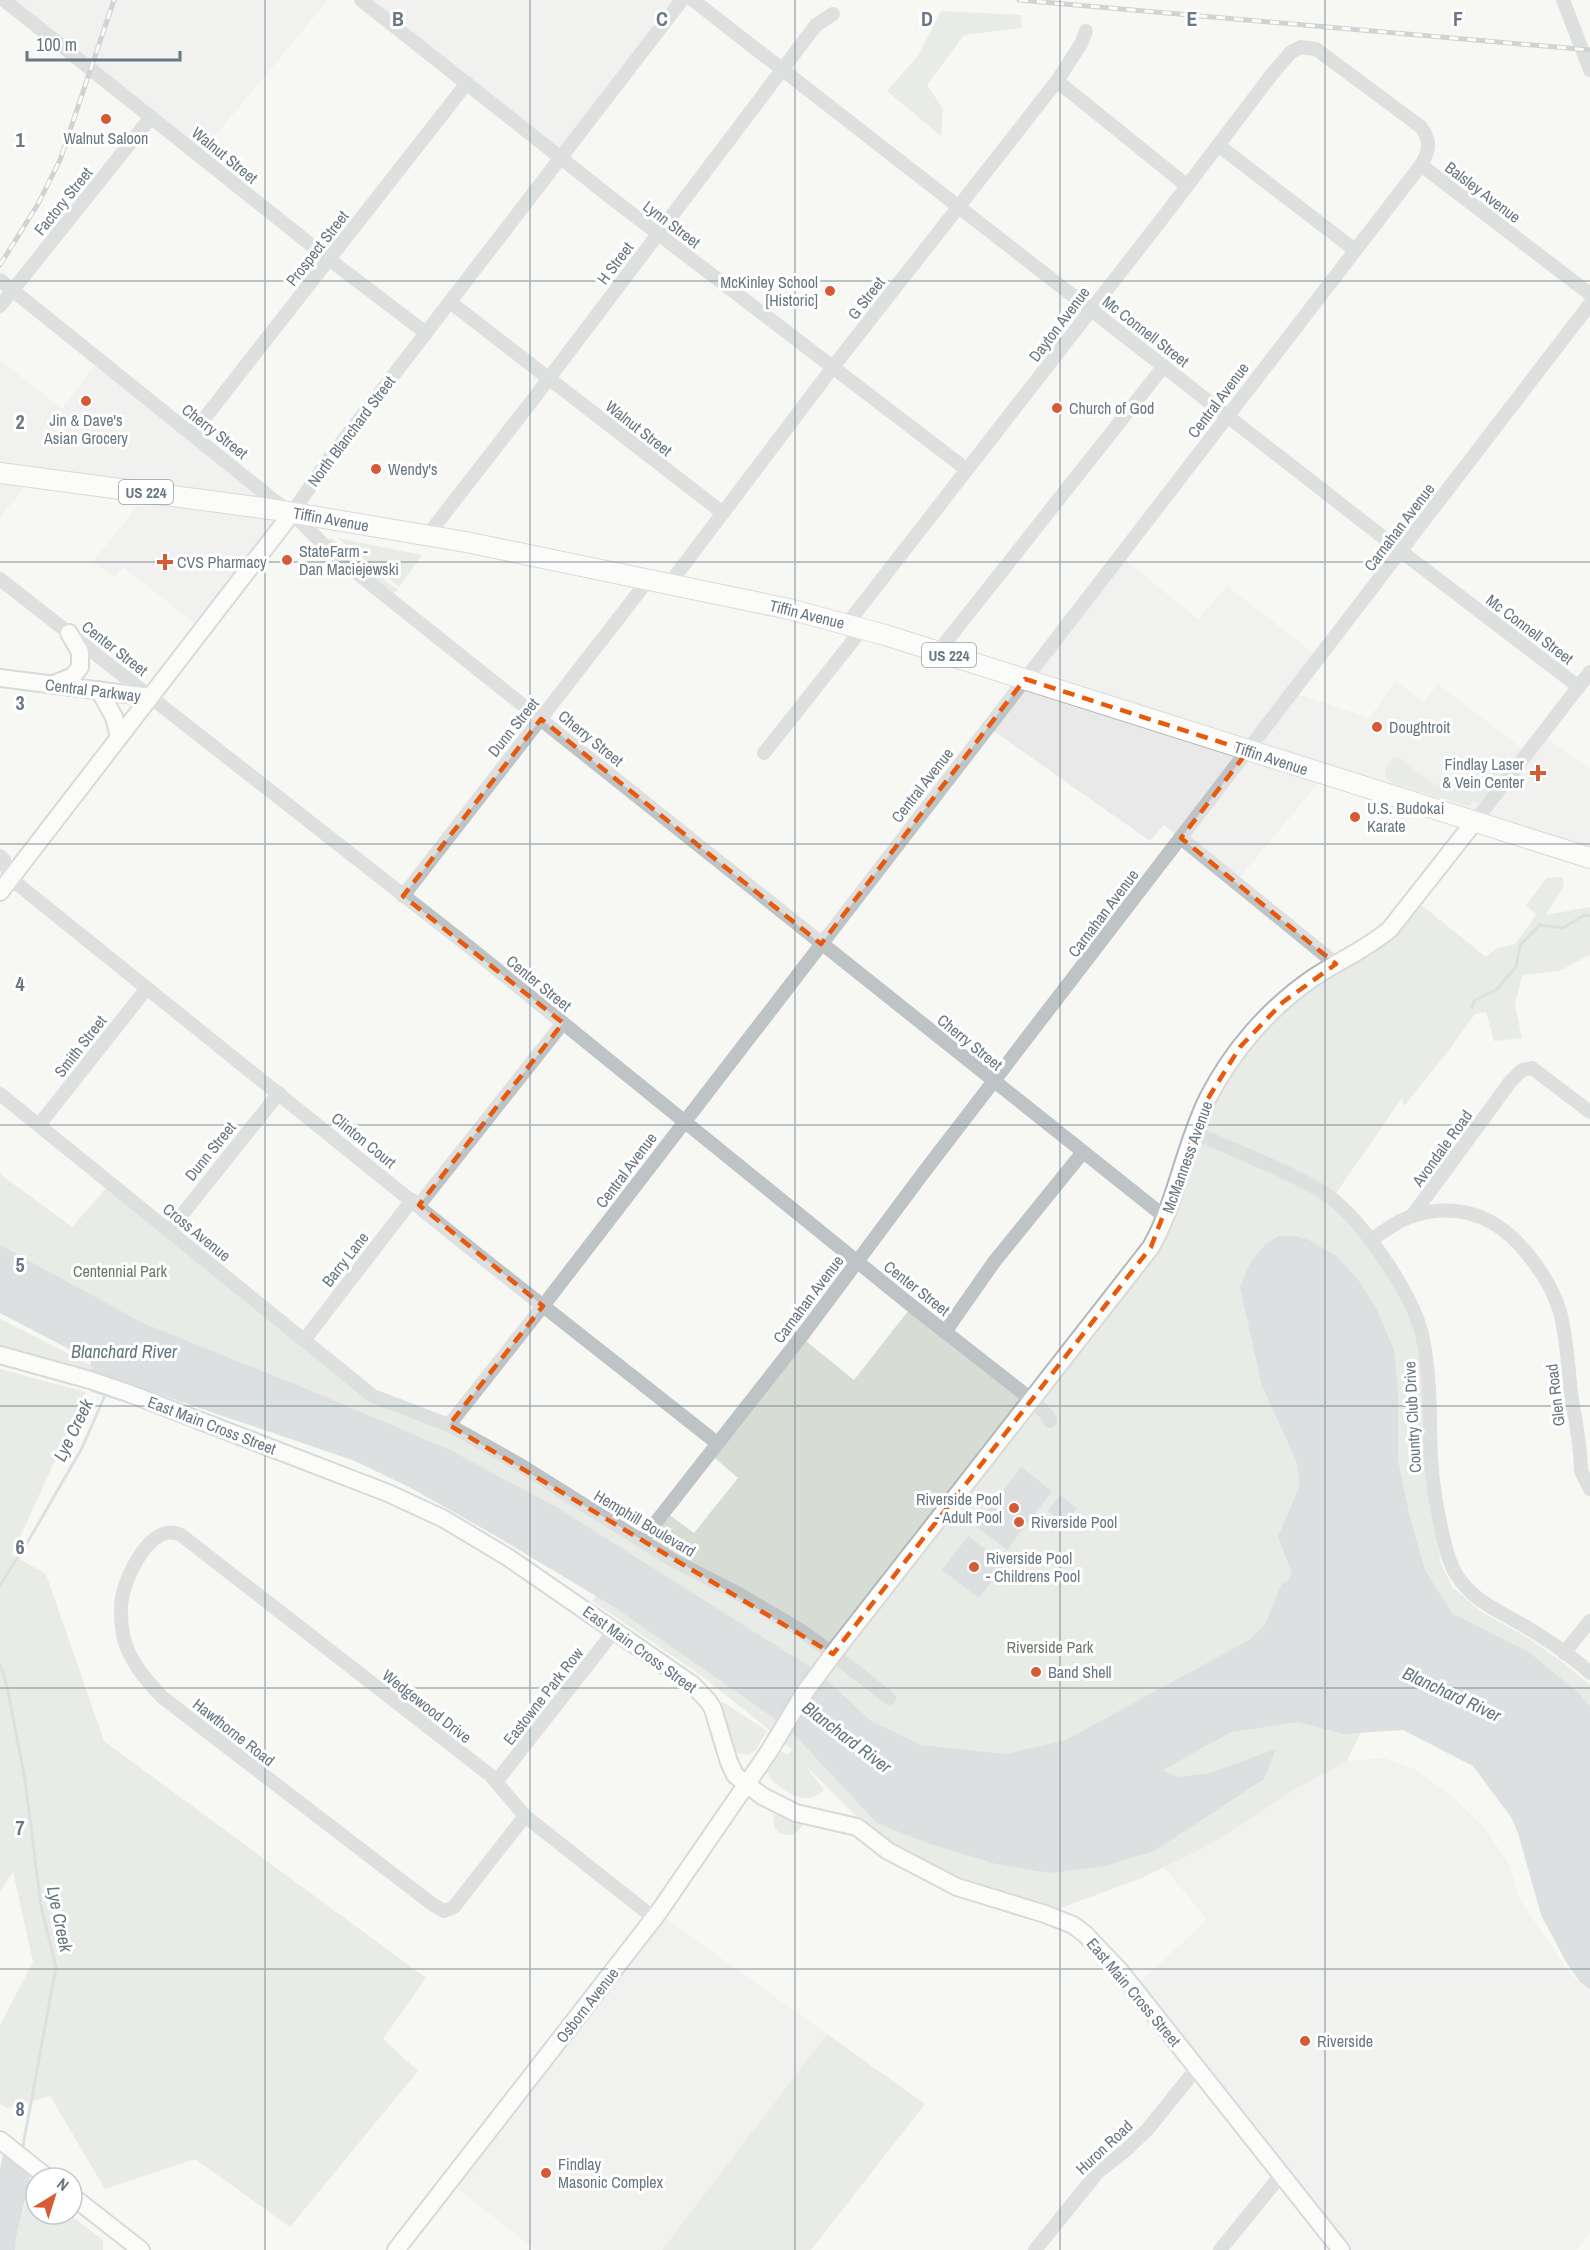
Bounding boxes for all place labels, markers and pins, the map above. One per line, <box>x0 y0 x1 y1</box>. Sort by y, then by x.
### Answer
marker: Walnut Saloon <box>99 112 113 126</box>
place label: Walnut Saloon <box>64 127 148 149</box>
place label: McKinley School [Historic] <box>720 271 818 311</box>
marker: McKinley School [Historic] <box>823 284 837 298</box>
marker: Jin & Dave's Asian Grocery <box>79 394 93 408</box>
place label: Church of God <box>1069 397 1154 419</box>
marker: Church of God <box>1050 401 1064 415</box>
place label: Jin & Dave's Asian Grocery <box>43 409 128 449</box>
place label: Wendy's <box>388 458 438 480</box>
marker: Wendy's <box>369 462 383 476</box>
place label: StateFarm - Dan Maciejewski <box>299 540 399 580</box>
place label: CVS Pharmacy <box>177 551 267 573</box>
marker: StateFarm - Dan Maciejewski <box>280 553 294 567</box>
marker: CVS Pharmacy <box>158 555 172 569</box>
place label: Doughtroit <box>1389 716 1451 738</box>
marker: Doughtroit <box>1370 720 1384 734</box>
place label: Findlay Laser & Vein Center <box>1442 753 1525 793</box>
marker: Findlay Laser & Vein Center <box>1529 764 1547 782</box>
place label: U.S. Budokai Karate <box>1367 797 1444 837</box>
marker: U.S. Budokai Karate <box>1348 810 1362 824</box>
place label: Riverside Pool - Adult Pool <box>916 1488 1002 1528</box>
marker: Riverside Pool - Adult Pool <box>1007 1501 1021 1515</box>
place label: Riverside Pool <box>1031 1511 1117 1533</box>
marker: Riverside Pool <box>1012 1515 1026 1529</box>
place label: Riverside Pool - Childrens Pool <box>986 1547 1080 1587</box>
marker: Riverside Pool - Childrens Pool <box>967 1560 981 1574</box>
place label: Band Shell <box>1048 1661 1112 1683</box>
marker: Band Shell <box>1029 1665 1043 1679</box>
place label: Riverside <box>1317 2030 1373 2052</box>
marker: Riverside <box>1298 2034 1312 2048</box>
place label: Findlay Masonic Complex <box>558 2153 663 2193</box>
marker: Findlay Masonic Complex <box>539 2166 553 2180</box>

